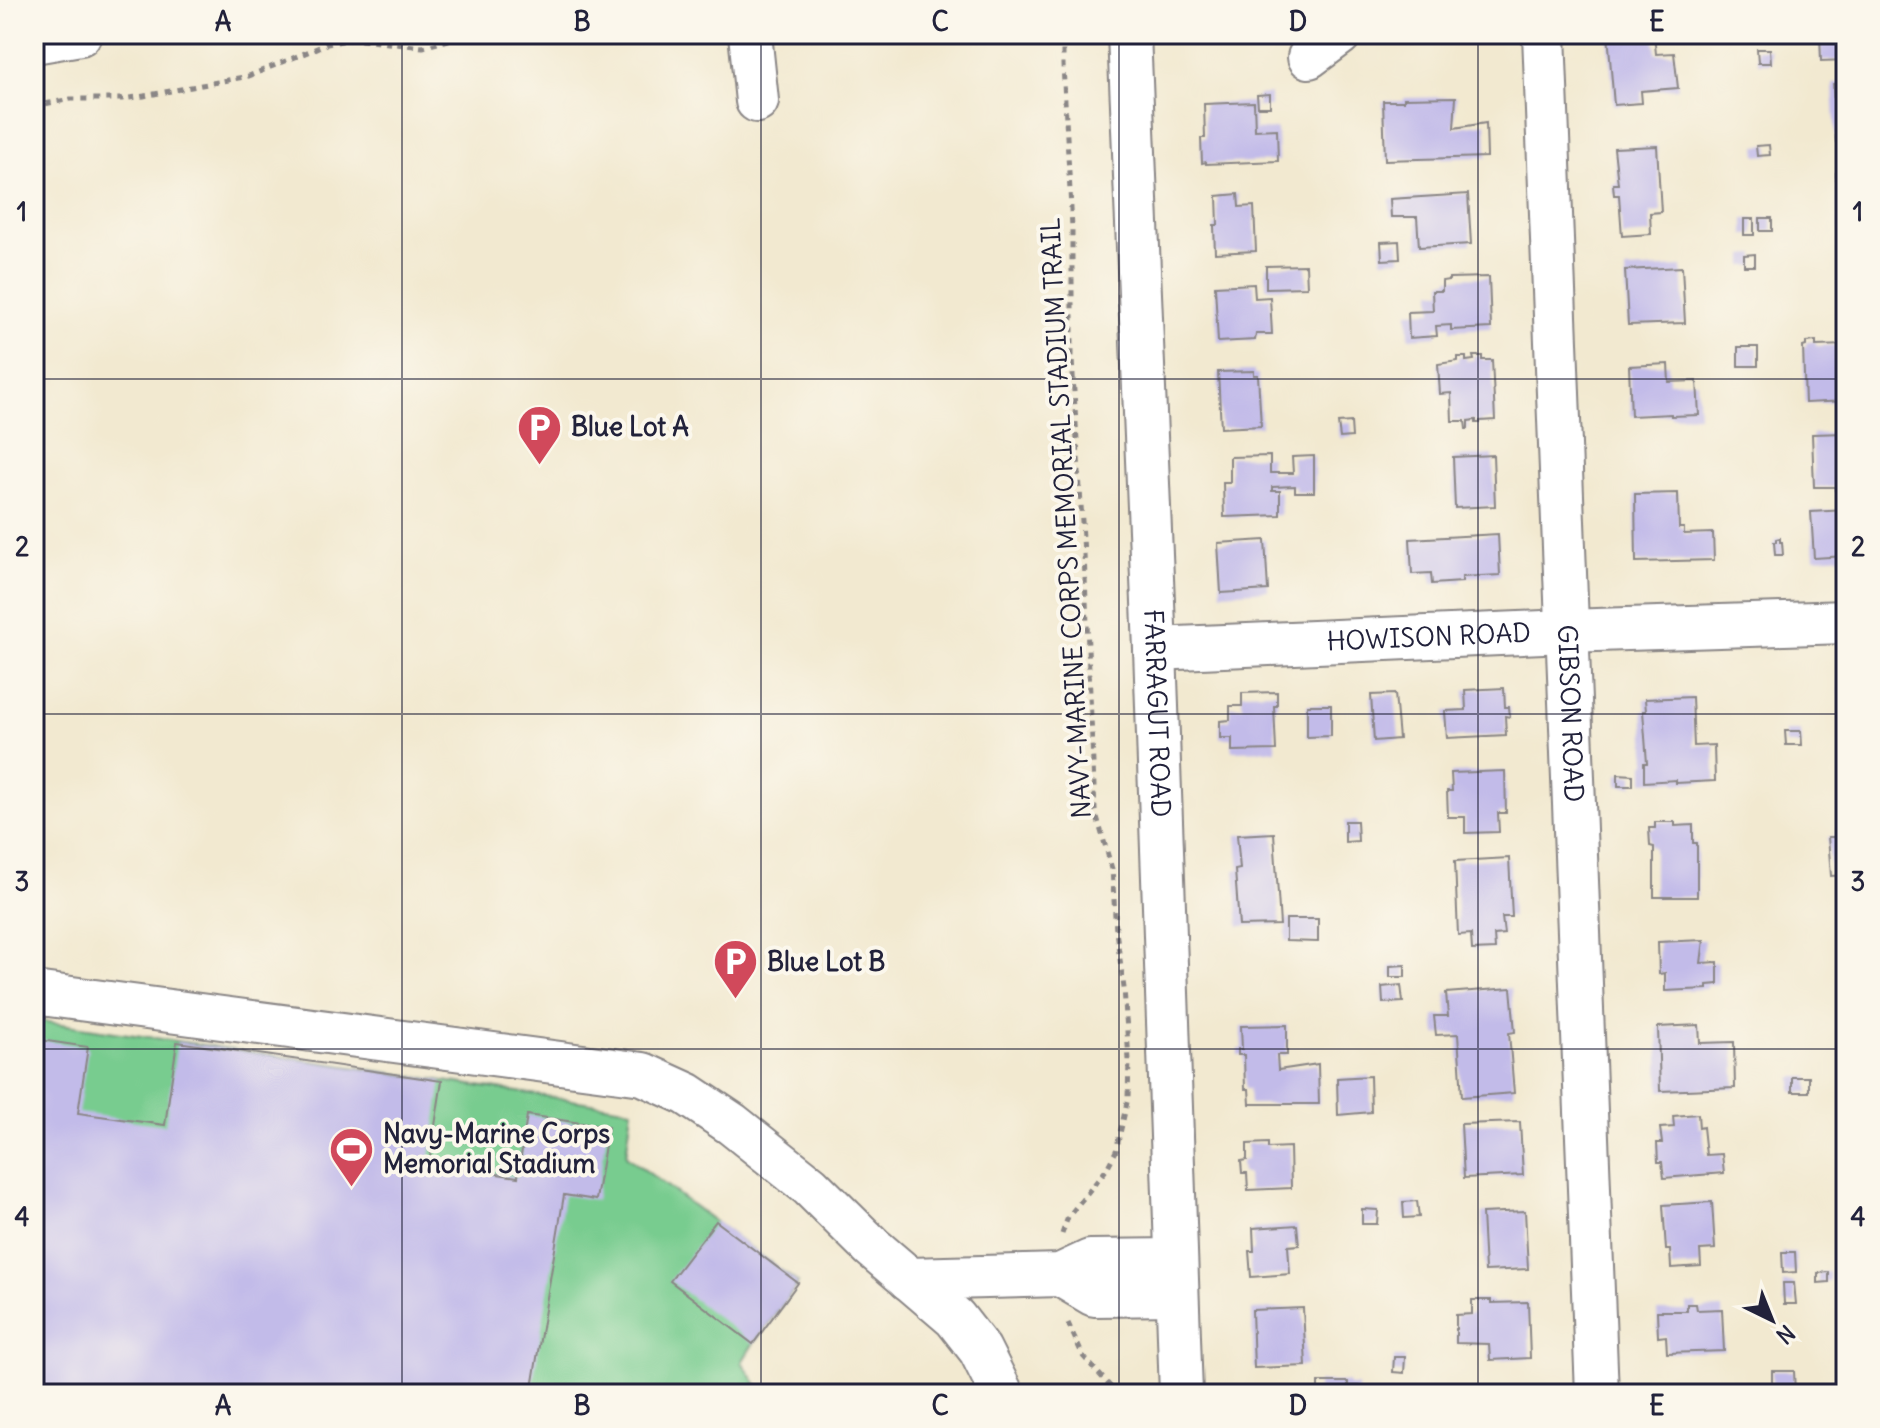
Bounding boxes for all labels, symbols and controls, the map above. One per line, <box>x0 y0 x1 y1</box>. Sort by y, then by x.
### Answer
text: A <box>215 5 232 38</box>
text: B <box>573 5 591 38</box>
text: C <box>931 5 949 38</box>
text: D <box>1289 5 1307 38</box>
text: E <box>1649 5 1665 38</box>
text: 1 <box>17 195 27 228</box>
text: 1 <box>1853 195 1863 228</box>
street label: NAVY-MARINE CORPS MEMORIAL STADIUM TRAIL <box>1033 217 1098 819</box>
parking icon: Blue Lot A <box>516 403 564 466</box>
place label: Blue Lot A <box>571 410 689 443</box>
text: 2 <box>15 530 29 563</box>
text: 2 <box>1851 530 1865 563</box>
street label: FARRAGUT ROAD <box>1137 609 1178 818</box>
street label: HOWISON ROAD <box>1326 616 1531 657</box>
street label: GIBSON ROAD <box>1551 624 1591 803</box>
text: 3 <box>15 865 29 898</box>
text: 3 <box>1851 865 1865 898</box>
parking icon: Blue Lot B <box>712 938 760 1001</box>
place label: Blue Lot B <box>767 945 885 978</box>
place label: Navy-Marine Corps Memorial Stadium <box>383 1117 610 1180</box>
sports icon: Navy-Marine Corps Memorial Stadium <box>328 1125 376 1188</box>
text: 4 <box>14 1200 30 1233</box>
text: 4 <box>1850 1200 1866 1233</box>
north arrow <box>1732 1280 1812 1360</box>
text: N <box>1771 1319 1801 1350</box>
text: A <box>215 1389 232 1422</box>
text: B <box>573 1389 591 1422</box>
text: C <box>931 1389 949 1422</box>
text: D <box>1289 1389 1307 1422</box>
text: E <box>1649 1389 1665 1422</box>

